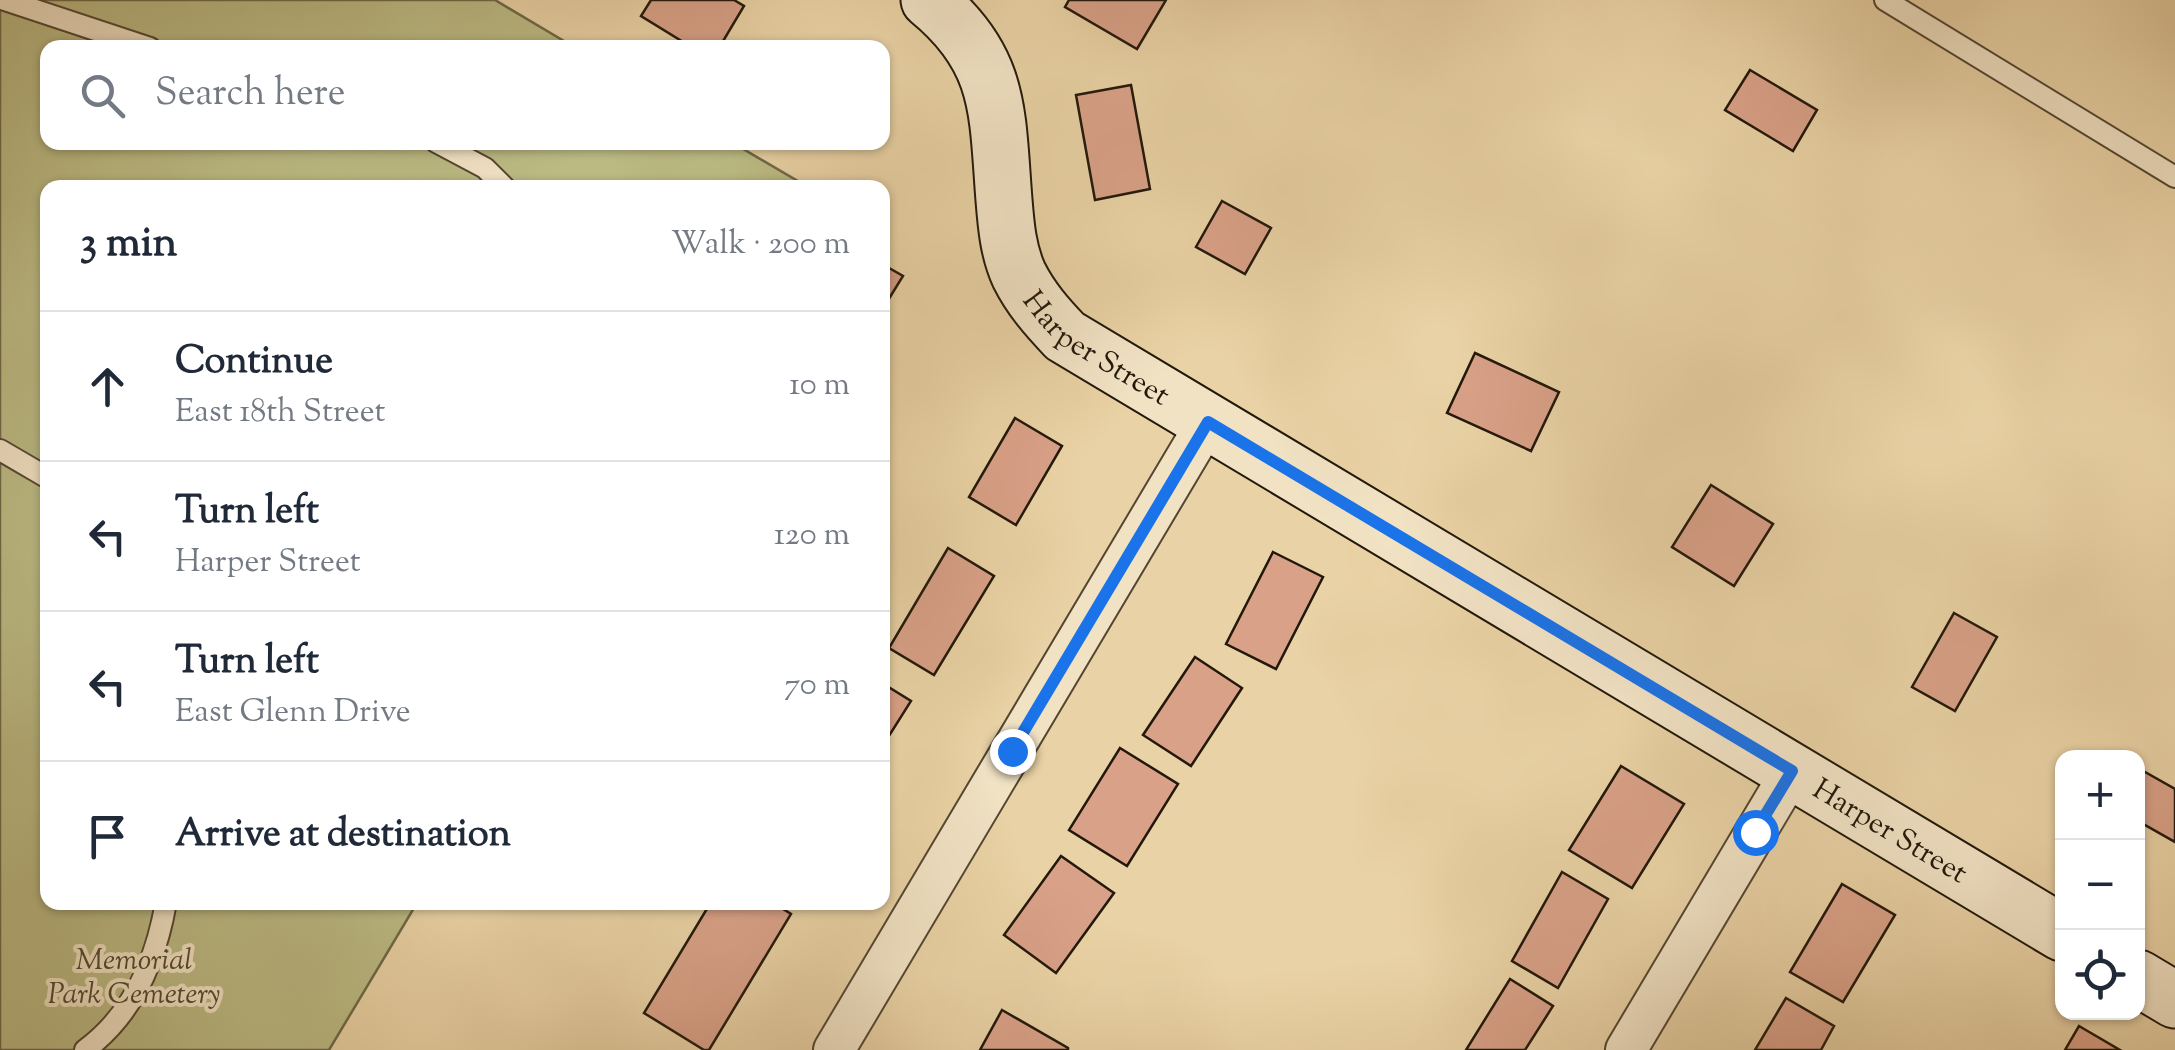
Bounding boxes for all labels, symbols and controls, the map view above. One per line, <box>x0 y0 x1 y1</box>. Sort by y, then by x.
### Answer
search box <box>40 40 890 150</box>
icon: search <box>75 68 130 123</box>
text: Search here <box>155 68 346 122</box>
text: 3 min <box>80 215 177 275</box>
text: Walk · 200 m <box>671 222 850 268</box>
street label: Harper Street <box>1011 283 1177 418</box>
text: Continue <box>175 336 333 390</box>
icon: ahead <box>80 359 135 414</box>
text: 10 m <box>789 363 850 409</box>
text: East 18th Street <box>175 390 385 436</box>
text: Turn left <box>175 486 319 540</box>
icon: left <box>80 509 135 564</box>
text: 120 m <box>774 513 850 559</box>
text: Harper Street <box>175 540 361 586</box>
text: Turn left <box>175 636 319 690</box>
icon: left <box>80 659 135 714</box>
text: 70 m <box>784 663 850 709</box>
text: East Glenn Drive <box>175 690 411 736</box>
route end <box>990 729 1036 775</box>
map controls <box>2055 750 2145 1020</box>
button: + <box>2055 750 2145 840</box>
street label: Harper Street <box>1803 769 1975 896</box>
icon: arrive <box>80 809 135 864</box>
text: Arrive at destination <box>175 809 511 863</box>
route start <box>1733 810 1779 856</box>
button: − <box>2055 840 2145 930</box>
button: locate <box>2055 930 2145 1020</box>
park label: Memorial Park Cemetery <box>48 940 220 1017</box>

